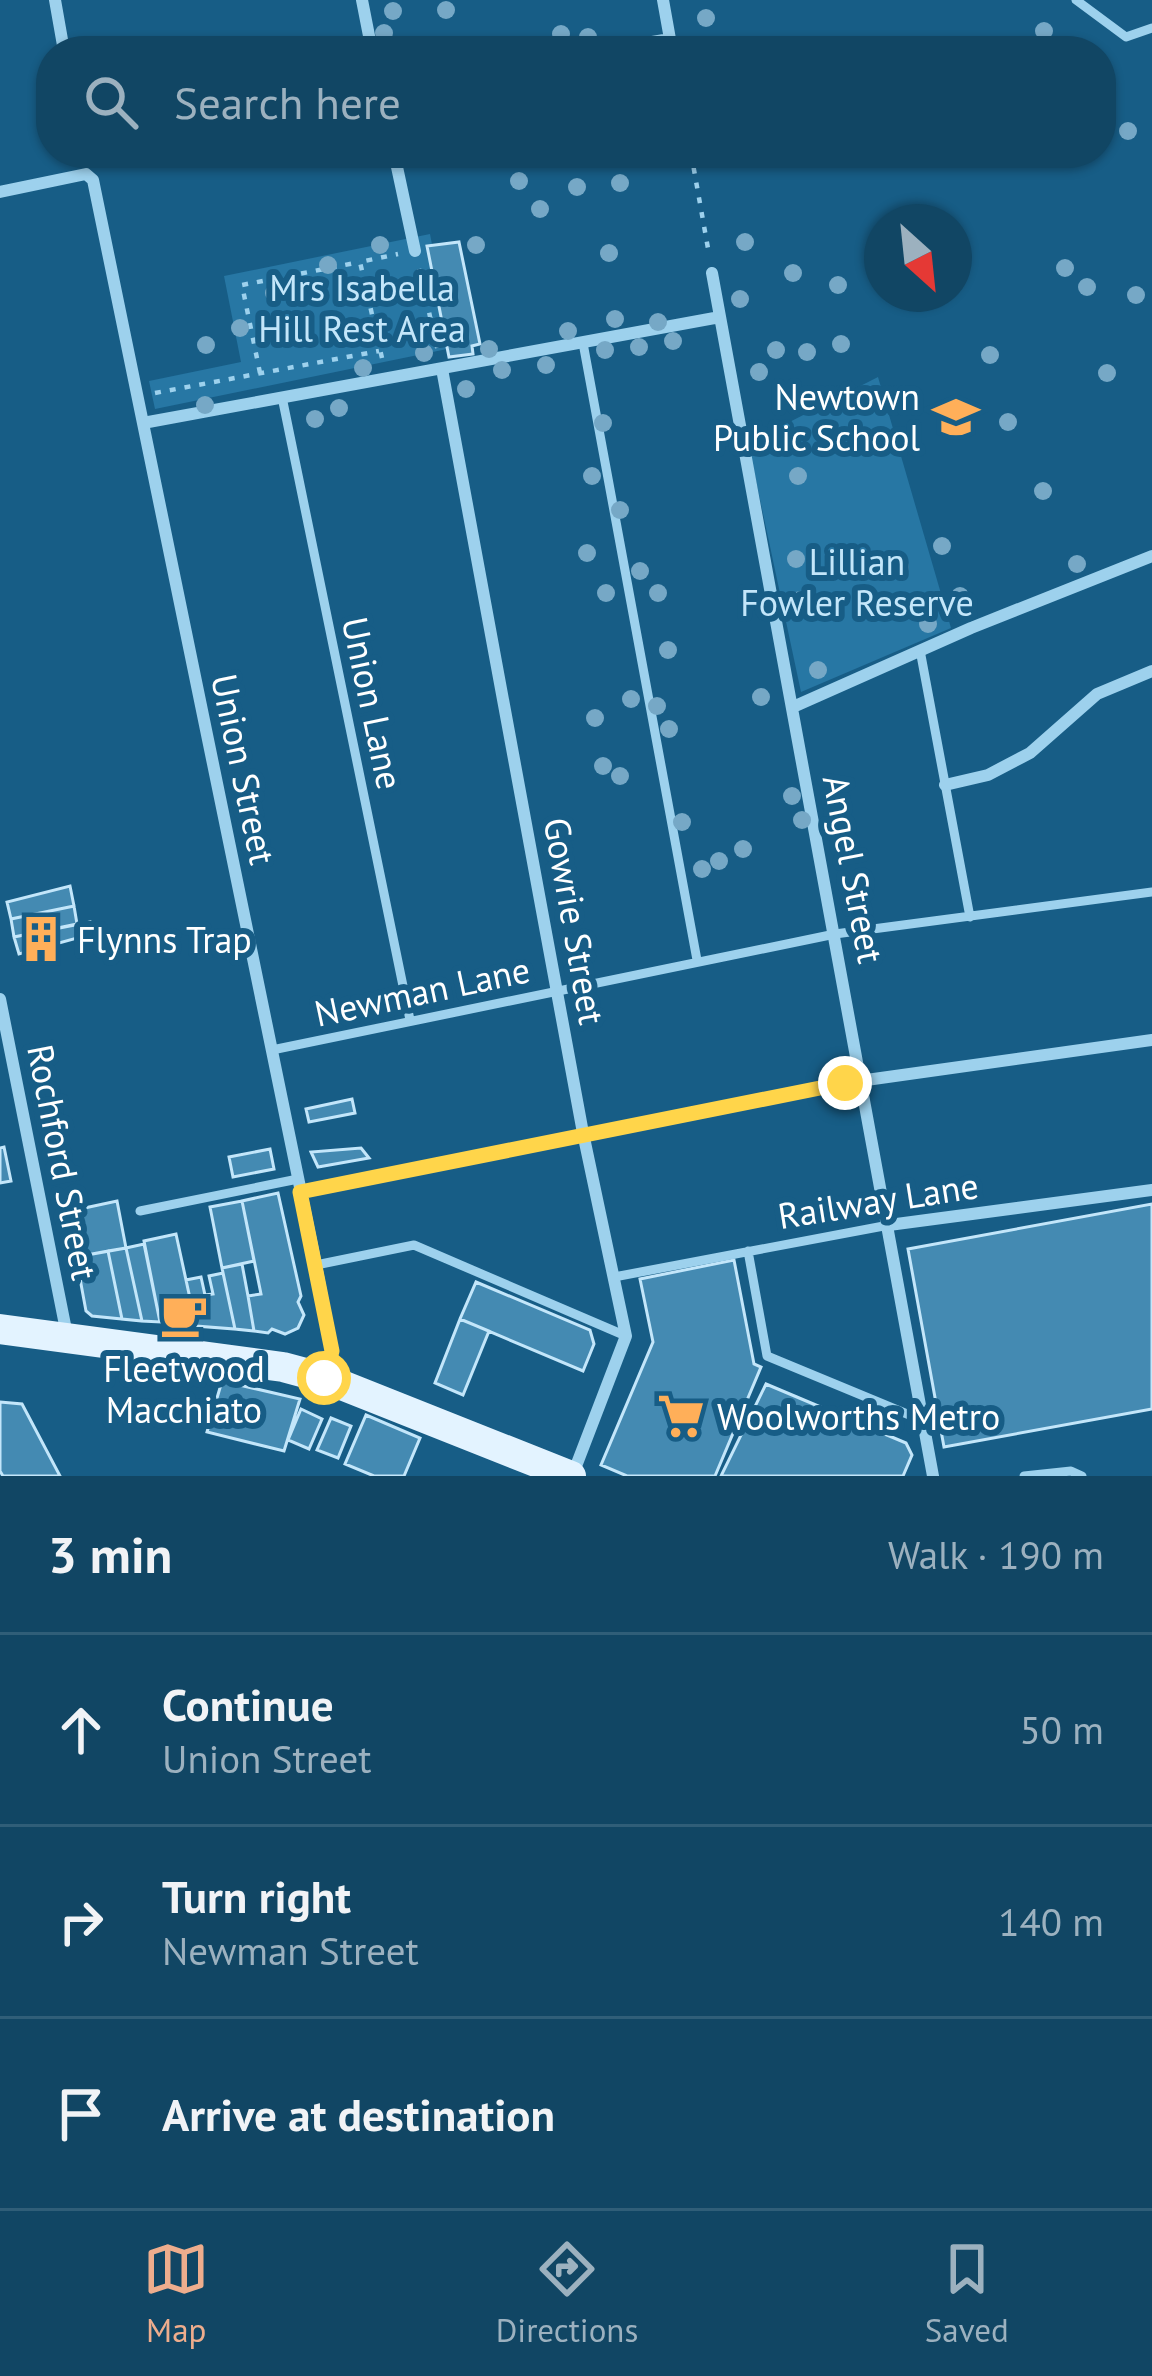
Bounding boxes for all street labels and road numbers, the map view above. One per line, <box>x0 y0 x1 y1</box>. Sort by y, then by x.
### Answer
street label: Union Lane <box>332 612 414 794</box>
street label: Union Street <box>201 670 287 868</box>
street label: Angel Street <box>813 771 895 967</box>
street label: Gowrie Street <box>534 814 616 1028</box>
street label: Newman Lane <box>310 945 534 1037</box>
street label: Rochford Street <box>17 1040 109 1284</box>
street label: Railway Lane <box>774 1161 982 1239</box>

